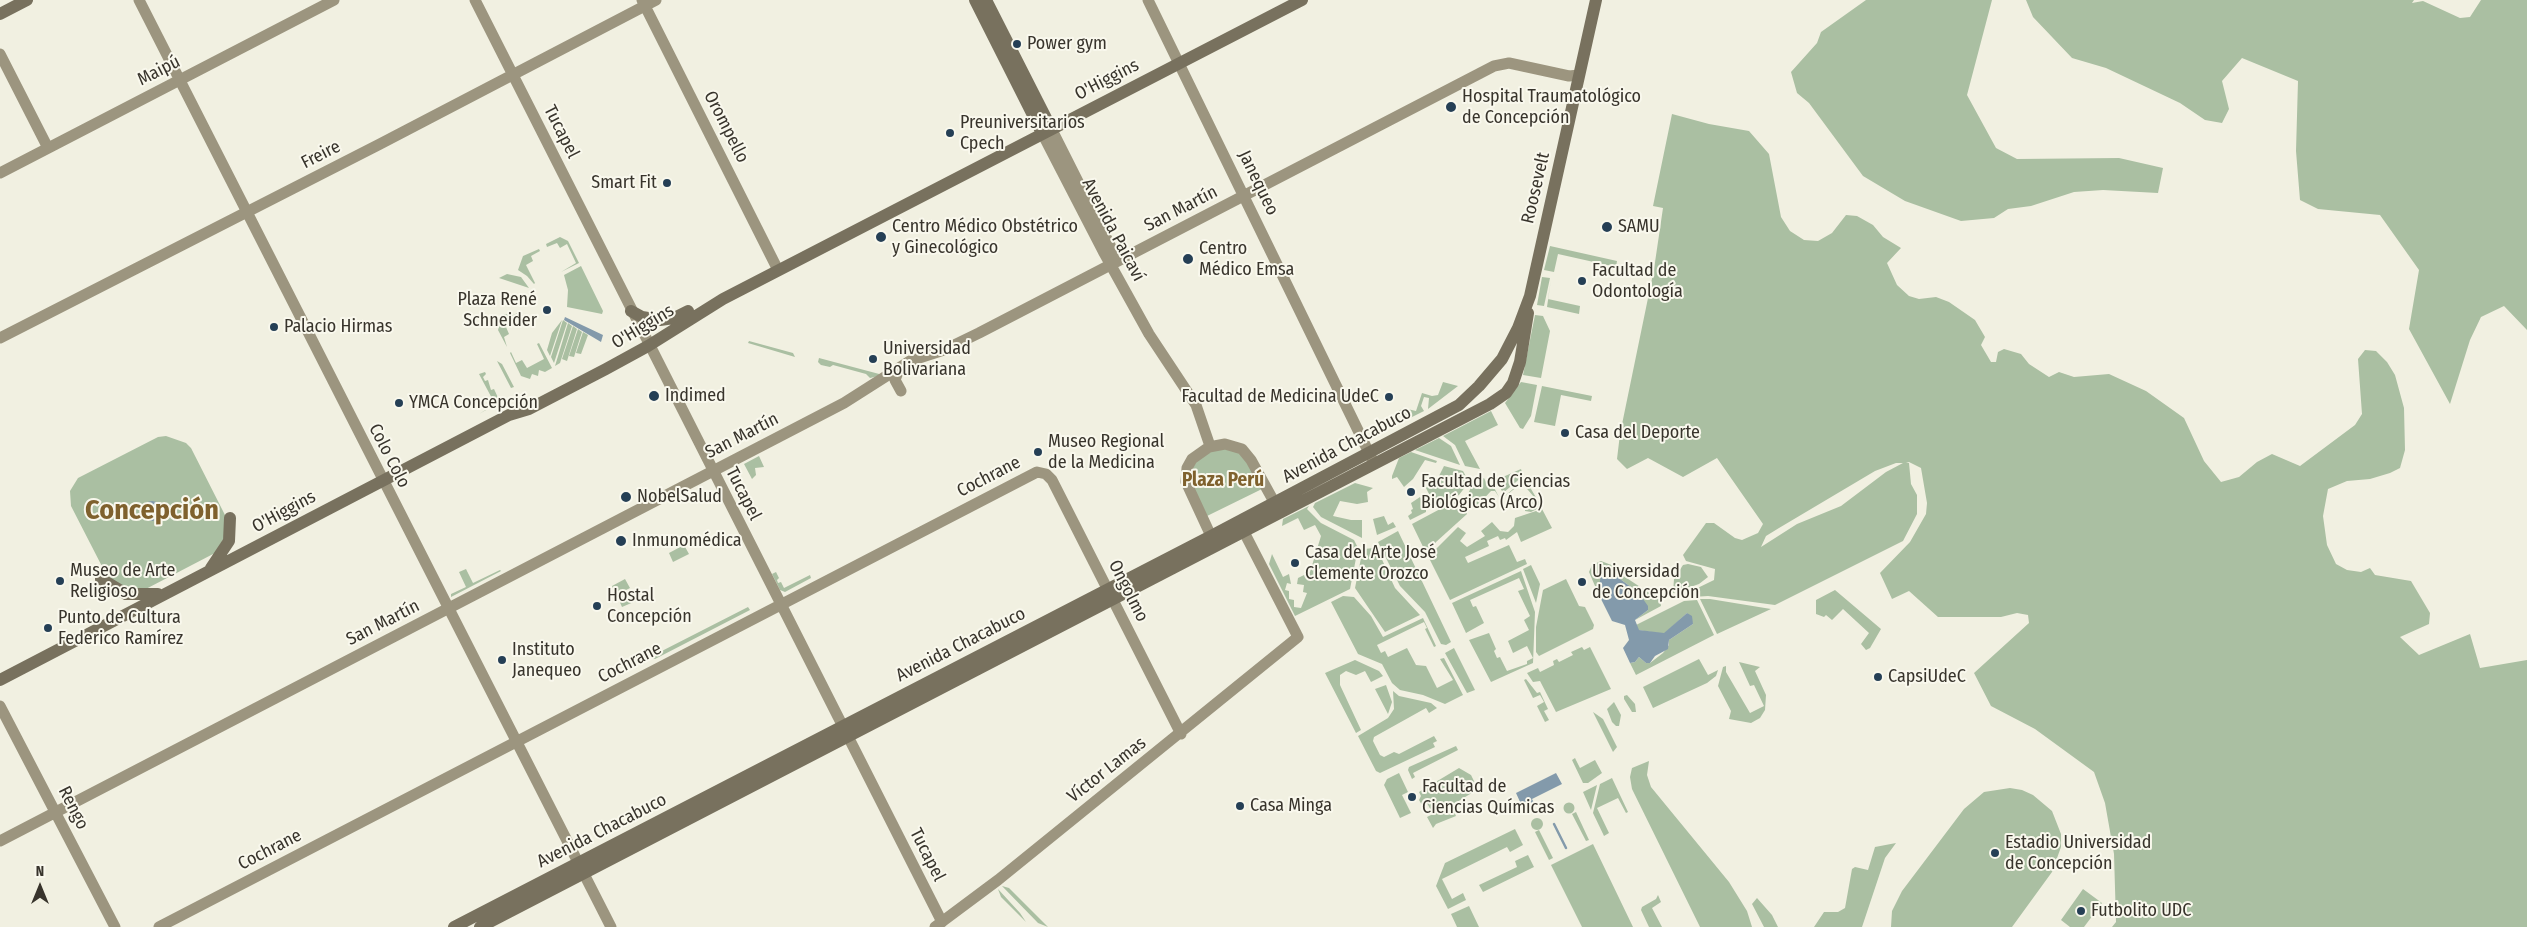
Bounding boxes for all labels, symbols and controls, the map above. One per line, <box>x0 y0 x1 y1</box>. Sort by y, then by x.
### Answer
place label: Power gym <box>1027 33 1107 55</box>
marker: Power gym <box>1011 38 1023 50</box>
street label: Maipú <box>134 51 184 91</box>
street label: O'Higgins <box>1071 55 1143 105</box>
place label: Hospital Traumatológico de Concepción <box>1462 86 1641 128</box>
street label: Orompello <box>699 87 753 167</box>
marker: Hospital Traumatológico de Concepción <box>1444 100 1458 114</box>
street label: Tucapel <box>539 102 583 162</box>
place label: Preuniversitarios Cpech <box>960 112 1085 154</box>
marker: Preuniversitarios Cpech <box>944 127 956 139</box>
street label: Freire <box>298 136 344 174</box>
street label: Janequeo <box>1233 147 1283 219</box>
street label: Roosevelt <box>1517 150 1555 226</box>
place label: Smart Fit <box>591 172 657 194</box>
street label: Avenida Paicaví <box>1077 175 1149 285</box>
marker: Smart Fit <box>661 177 673 189</box>
street label: San Martín <box>1141 181 1221 237</box>
place label: Centro Médico Obstétrico y Ginecológico <box>892 216 1078 258</box>
place label: SAMU <box>1618 216 1660 238</box>
marker: SAMU <box>1600 220 1614 234</box>
marker: Centro Médico Obstétrico y Ginecológico <box>874 230 888 244</box>
place label: Centro Médico Emsa <box>1199 238 1294 280</box>
marker: Centro Médico Emsa <box>1181 252 1195 266</box>
place label: Facultad de Odontología <box>1592 260 1683 302</box>
marker: Facultad de Odontología <box>1576 275 1588 287</box>
place label: Plaza René Schneider <box>458 289 537 332</box>
street label: O'Higgins <box>608 300 678 354</box>
marker: Plaza René Schneider <box>541 304 553 316</box>
place label: Palacio Hirmas <box>284 316 392 338</box>
marker: Palacio Hirmas <box>268 321 280 333</box>
place label: Universidad Bolivariana <box>883 338 971 380</box>
marker: Universidad Bolivariana <box>867 353 879 365</box>
place label: Indimed <box>665 385 726 407</box>
place label: Facultad de Medicina UdeC <box>1182 386 1379 408</box>
marker: Indimed <box>647 389 661 403</box>
marker: Facultad de Medicina UdeC <box>1383 391 1395 403</box>
place label: YMCA Concepción <box>409 392 538 414</box>
marker: YMCA Concepción <box>393 397 405 409</box>
street label: Avenida Chacabuco <box>1279 402 1415 488</box>
street label: San Martín <box>702 408 782 464</box>
street label: Colo Colo <box>364 420 414 492</box>
place label: Casa del Deporte <box>1575 422 1700 444</box>
marker: Casa del Deporte <box>1559 427 1571 439</box>
place label: Museo Regional de la Medicina <box>1048 431 1164 474</box>
marker: Museo Regional de la Medicina <box>1032 446 1044 458</box>
street label: Cochrane <box>954 452 1024 502</box>
street label: Tucapel <box>721 464 765 524</box>
district label: Plaza Perú <box>1182 470 1264 492</box>
place label: Facultad de Ciencias Biológicas (Arco) <box>1421 471 1570 514</box>
street label: O'Higgins <box>248 486 320 538</box>
place label: NobelSalud <box>637 486 722 508</box>
marker: Facultad de Ciencias Biológicas (Arco) <box>1405 486 1417 498</box>
marker: NobelSalud <box>619 490 633 504</box>
district label: Concepción <box>85 494 219 528</box>
place label: Inmunomédica <box>632 530 742 552</box>
marker: Inmunomédica <box>614 534 628 548</box>
place label: Casa del Arte José Clemente Orozco <box>1305 542 1436 584</box>
street label: Ongolmo <box>1103 556 1153 626</box>
marker: Casa del Arte José Clemente Orozco <box>1289 557 1301 569</box>
place label: Museo de Arte Religioso <box>70 560 176 602</box>
place label: Universidad de Concepción <box>1592 561 1700 604</box>
marker: Museo de Arte Religioso <box>54 575 66 587</box>
marker: Universidad de Concepción <box>1576 576 1588 588</box>
place label: Hostal Concepción <box>607 585 692 628</box>
street label: San Martín <box>343 595 423 651</box>
marker: Hostal Concepción <box>591 600 603 612</box>
street label: Avenida Chacabuco <box>893 603 1029 687</box>
place label: Punto de Cultura Federico Ramírez <box>58 607 183 650</box>
marker: Punto de Cultura Federico Ramírez <box>42 622 54 634</box>
street label: Cochrane <box>595 638 665 688</box>
place label: Instituto Janequeo <box>512 639 582 682</box>
marker: Instituto Janequeo <box>496 654 508 666</box>
place label: CapsiUdeC <box>1888 666 1966 688</box>
marker: CapsiUdeC <box>1872 671 1884 683</box>
street label: Víctor Lamas <box>1063 733 1151 807</box>
place label: Facultad de Ciencias Químicas <box>1422 776 1554 819</box>
street label: Rengo <box>53 783 93 833</box>
street label: Avenida Chacabuco <box>534 789 670 873</box>
marker: Facultad de Ciencias Químicas <box>1406 791 1418 803</box>
place label: Casa Minga <box>1250 795 1332 817</box>
marker: Casa Minga <box>1234 800 1246 812</box>
street label: Cochrane <box>235 825 305 875</box>
street label: Tucapel <box>905 825 949 885</box>
place label: Estadio Universidad de Concepción <box>2005 832 2151 874</box>
marker: Estadio Universidad de Concepción <box>1989 847 2001 859</box>
north arrow <box>15 862 65 912</box>
text: N <box>36 863 44 880</box>
place label: Futbolito UDC <box>2091 900 2191 922</box>
marker: Futbolito UDC <box>2075 905 2087 917</box>

